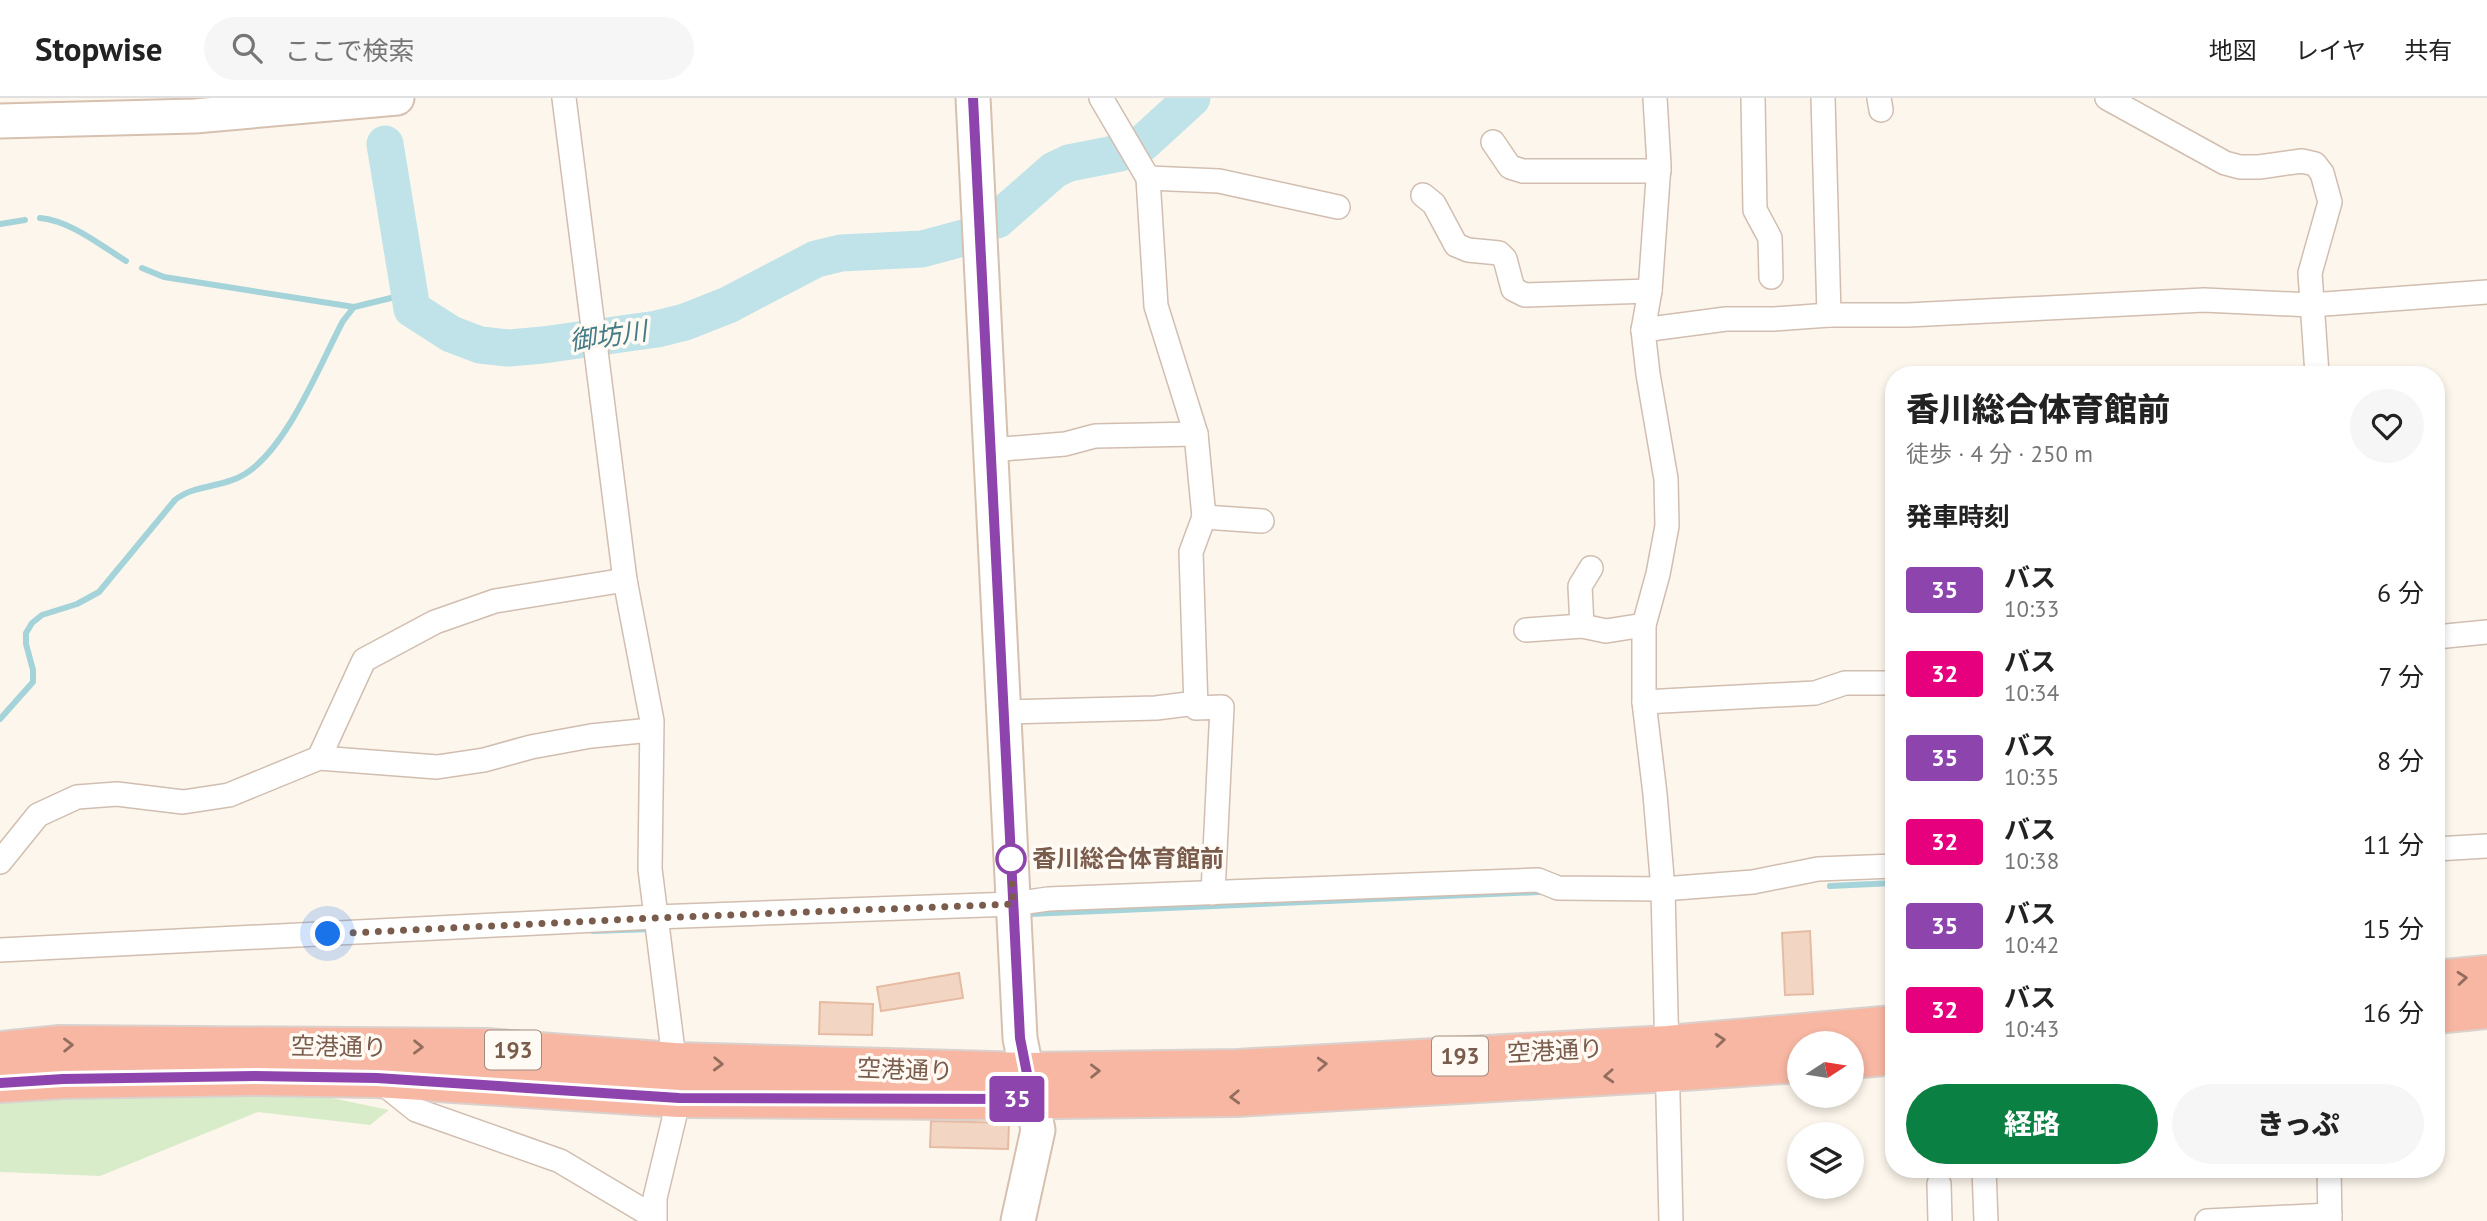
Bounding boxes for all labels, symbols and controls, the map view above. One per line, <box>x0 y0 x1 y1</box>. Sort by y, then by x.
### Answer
search box <box>204 17 694 80</box>
text: Stopwise <box>35 27 162 70</box>
icon: search <box>228 29 266 67</box>
text: ここで検索 <box>284 34 414 67</box>
text: 地図 <box>2209 35 2257 66</box>
text: レイヤ <box>2295 35 2366 66</box>
text: 共有 <box>2404 35 2452 66</box>
water label: 御坊川 <box>567 313 652 357</box>
text: 香川総合体育館前 <box>1906 387 2170 430</box>
button: heart <box>2350 389 2424 463</box>
text: 徒歩 · 4 分 · 250 m <box>1906 439 2093 468</box>
text: 発車時刻 <box>1906 500 2010 533</box>
text: バス <box>2004 561 2056 594</box>
text: 35 <box>1931 574 1958 605</box>
text: 6 分 <box>2377 576 2424 609</box>
text: 10:33 <box>2004 594 2059 623</box>
text: バス <box>2004 645 2056 678</box>
text: 32 <box>1931 658 1958 689</box>
text: 7 分 <box>2378 660 2424 693</box>
text: 10:34 <box>2004 678 2059 707</box>
text: バス <box>2004 729 2056 762</box>
text: 35 <box>1931 742 1958 773</box>
text: 8 分 <box>2377 744 2424 777</box>
text: 10:35 <box>2004 762 2059 791</box>
text: バス <box>2004 813 2056 846</box>
text: 32 <box>1931 826 1958 857</box>
text: 11 分 <box>2363 828 2424 861</box>
place label: 香川総合体育館前 <box>1032 843 1224 874</box>
marker: 香川総合体育館前 <box>996 844 1026 874</box>
text: 10:38 <box>2004 846 2059 875</box>
text: バス <box>2004 897 2056 930</box>
text: 35 <box>1931 910 1958 941</box>
text: 15 分 <box>2363 912 2424 945</box>
your location <box>310 916 345 951</box>
text: 10:42 <box>2004 930 2059 959</box>
one-way arrow <box>2456 971 2467 986</box>
text: バス <box>2004 981 2056 1014</box>
text: 32 <box>1931 994 1958 1025</box>
text: 16 分 <box>2363 996 2424 1029</box>
text: 10:43 <box>2004 1014 2059 1043</box>
street label: 空港通り <box>291 1030 387 1063</box>
road number: 193 <box>485 1030 541 1070</box>
north arrow <box>1787 1031 1864 1108</box>
map controls <box>1787 1031 1864 1199</box>
street label: 空港通り <box>1506 1033 1604 1068</box>
one-way arrow <box>1715 1033 1726 1048</box>
road number: 193 <box>1432 1037 1488 1076</box>
one-way arrow <box>63 1038 74 1053</box>
one-way arrow <box>413 1039 424 1055</box>
street label: 空港通り <box>857 1052 954 1087</box>
one-way arrow <box>713 1056 724 1071</box>
one-way arrow <box>1317 1057 1328 1072</box>
one-way arrow <box>1090 1063 1101 1079</box>
one-way arrow <box>1603 1068 1614 1083</box>
line badge: 35 <box>986 1076 1048 1122</box>
text: 35 <box>1003 1083 1031 1114</box>
button: 経路 <box>1906 1084 2158 1164</box>
button: きっぷ <box>2172 1084 2424 1164</box>
one-way arrow <box>1229 1089 1240 1105</box>
button: layers <box>1787 1122 1864 1199</box>

